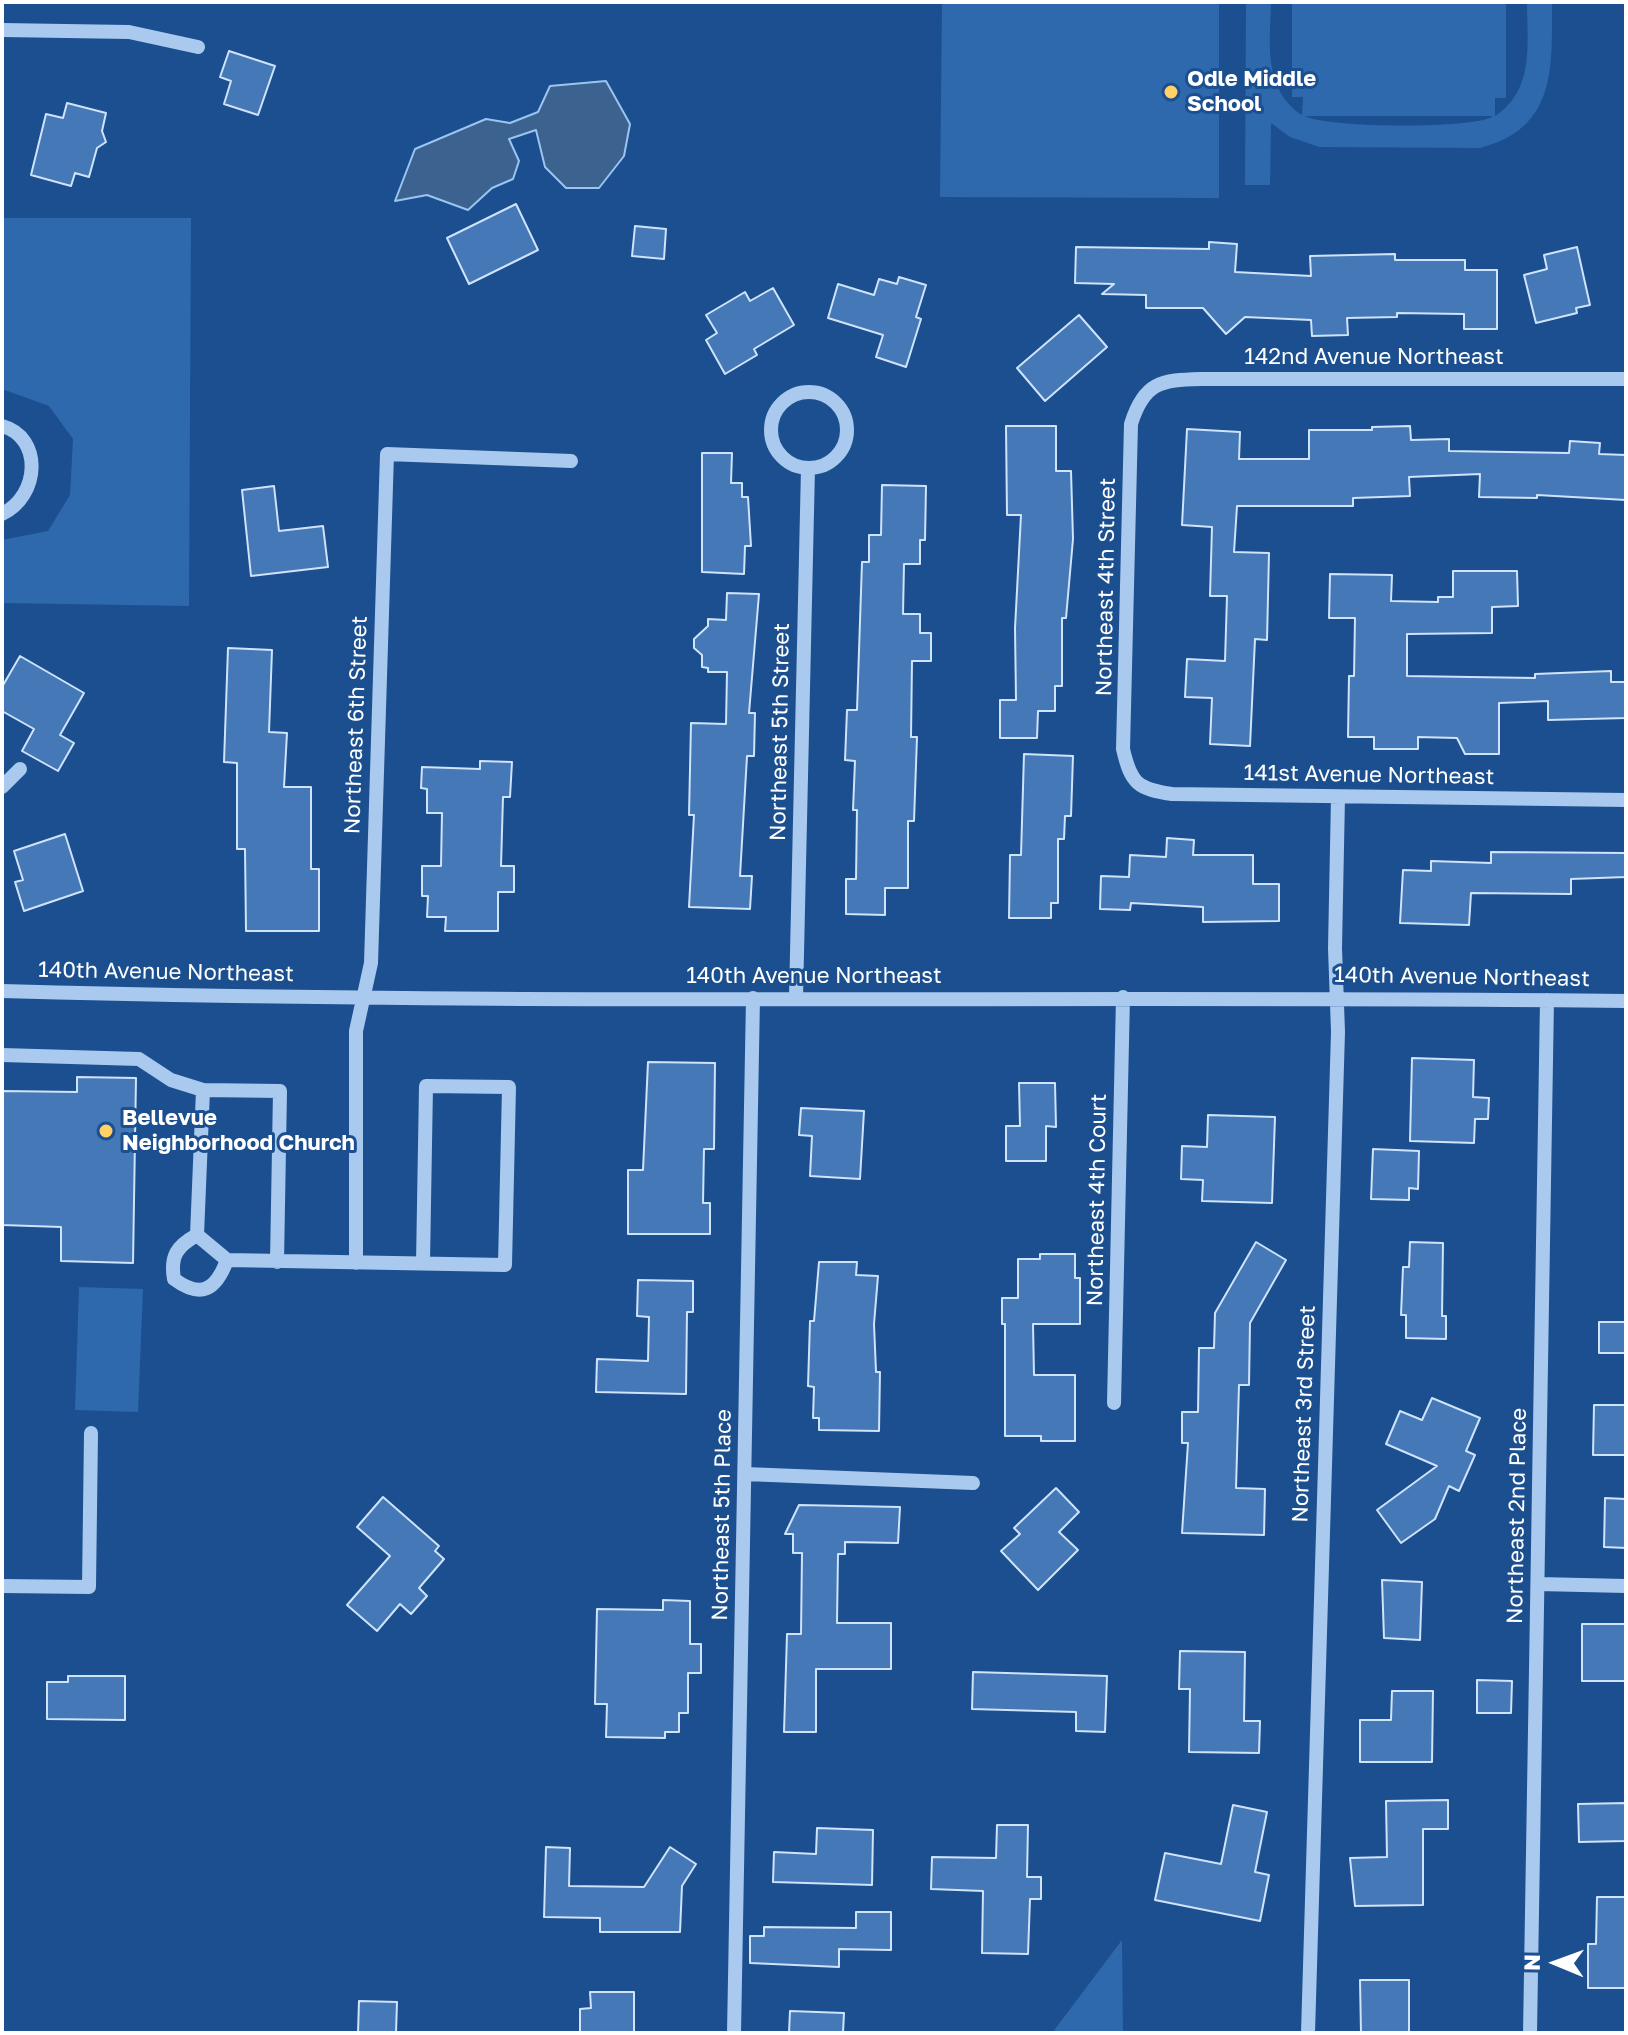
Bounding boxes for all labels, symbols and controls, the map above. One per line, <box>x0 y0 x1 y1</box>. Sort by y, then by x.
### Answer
place label: Odle Middle School <box>1187 66 1316 118</box>
marker: Odle Middle School <box>1162 83 1180 101</box>
street label: 142nd Avenue Northeast <box>1244 344 1504 370</box>
street label: Northeast 4th Street <box>1091 477 1121 697</box>
street label: Northeast 6th Street <box>339 615 373 835</box>
street label: Northeast 5th Street <box>765 623 795 841</box>
street label: 141st Avenue Northeast <box>1243 760 1495 790</box>
street label: 140th Avenue Northeast <box>38 957 294 987</box>
street label: 140th Avenue Northeast <box>1334 962 1590 992</box>
street label: 140th Avenue Northeast <box>686 963 942 989</box>
street label: Northeast 4th Court <box>1082 1093 1112 1307</box>
place label: Bellevue Neighborhood Church <box>122 1105 355 1156</box>
marker: Bellevue Neighborhood Church <box>97 1122 115 1140</box>
street label: Northeast 3rd Street <box>1287 1305 1321 1523</box>
street label: Northeast 2nd Place <box>1502 1408 1532 1624</box>
street label: Northeast 5th Place <box>707 1409 737 1621</box>
north arrow <box>1516 1923 1596 2003</box>
text: N <box>1518 1954 1545 1971</box>

